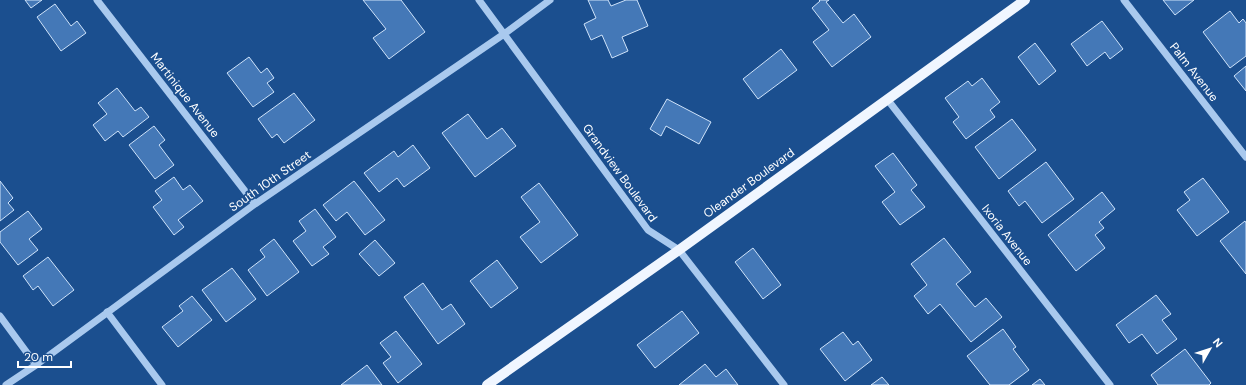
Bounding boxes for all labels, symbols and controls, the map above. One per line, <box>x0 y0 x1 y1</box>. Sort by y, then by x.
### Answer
street label: Palm Avenue <box>1166 39 1222 105</box>
street label: Martinique Avenue <box>147 49 223 141</box>
street label: Grandview Boulevard <box>579 121 661 225</box>
street label: Oleander Boulevard <box>700 145 798 221</box>
street label: South 10th Street <box>226 147 314 215</box>
street label: Ixoria Avenue <box>978 201 1036 269</box>
north arrow <box>1190 329 1230 369</box>
text: N <box>1210 335 1226 350</box>
scale bar <box>18 343 71 369</box>
text: 20 m <box>24 349 53 365</box>

